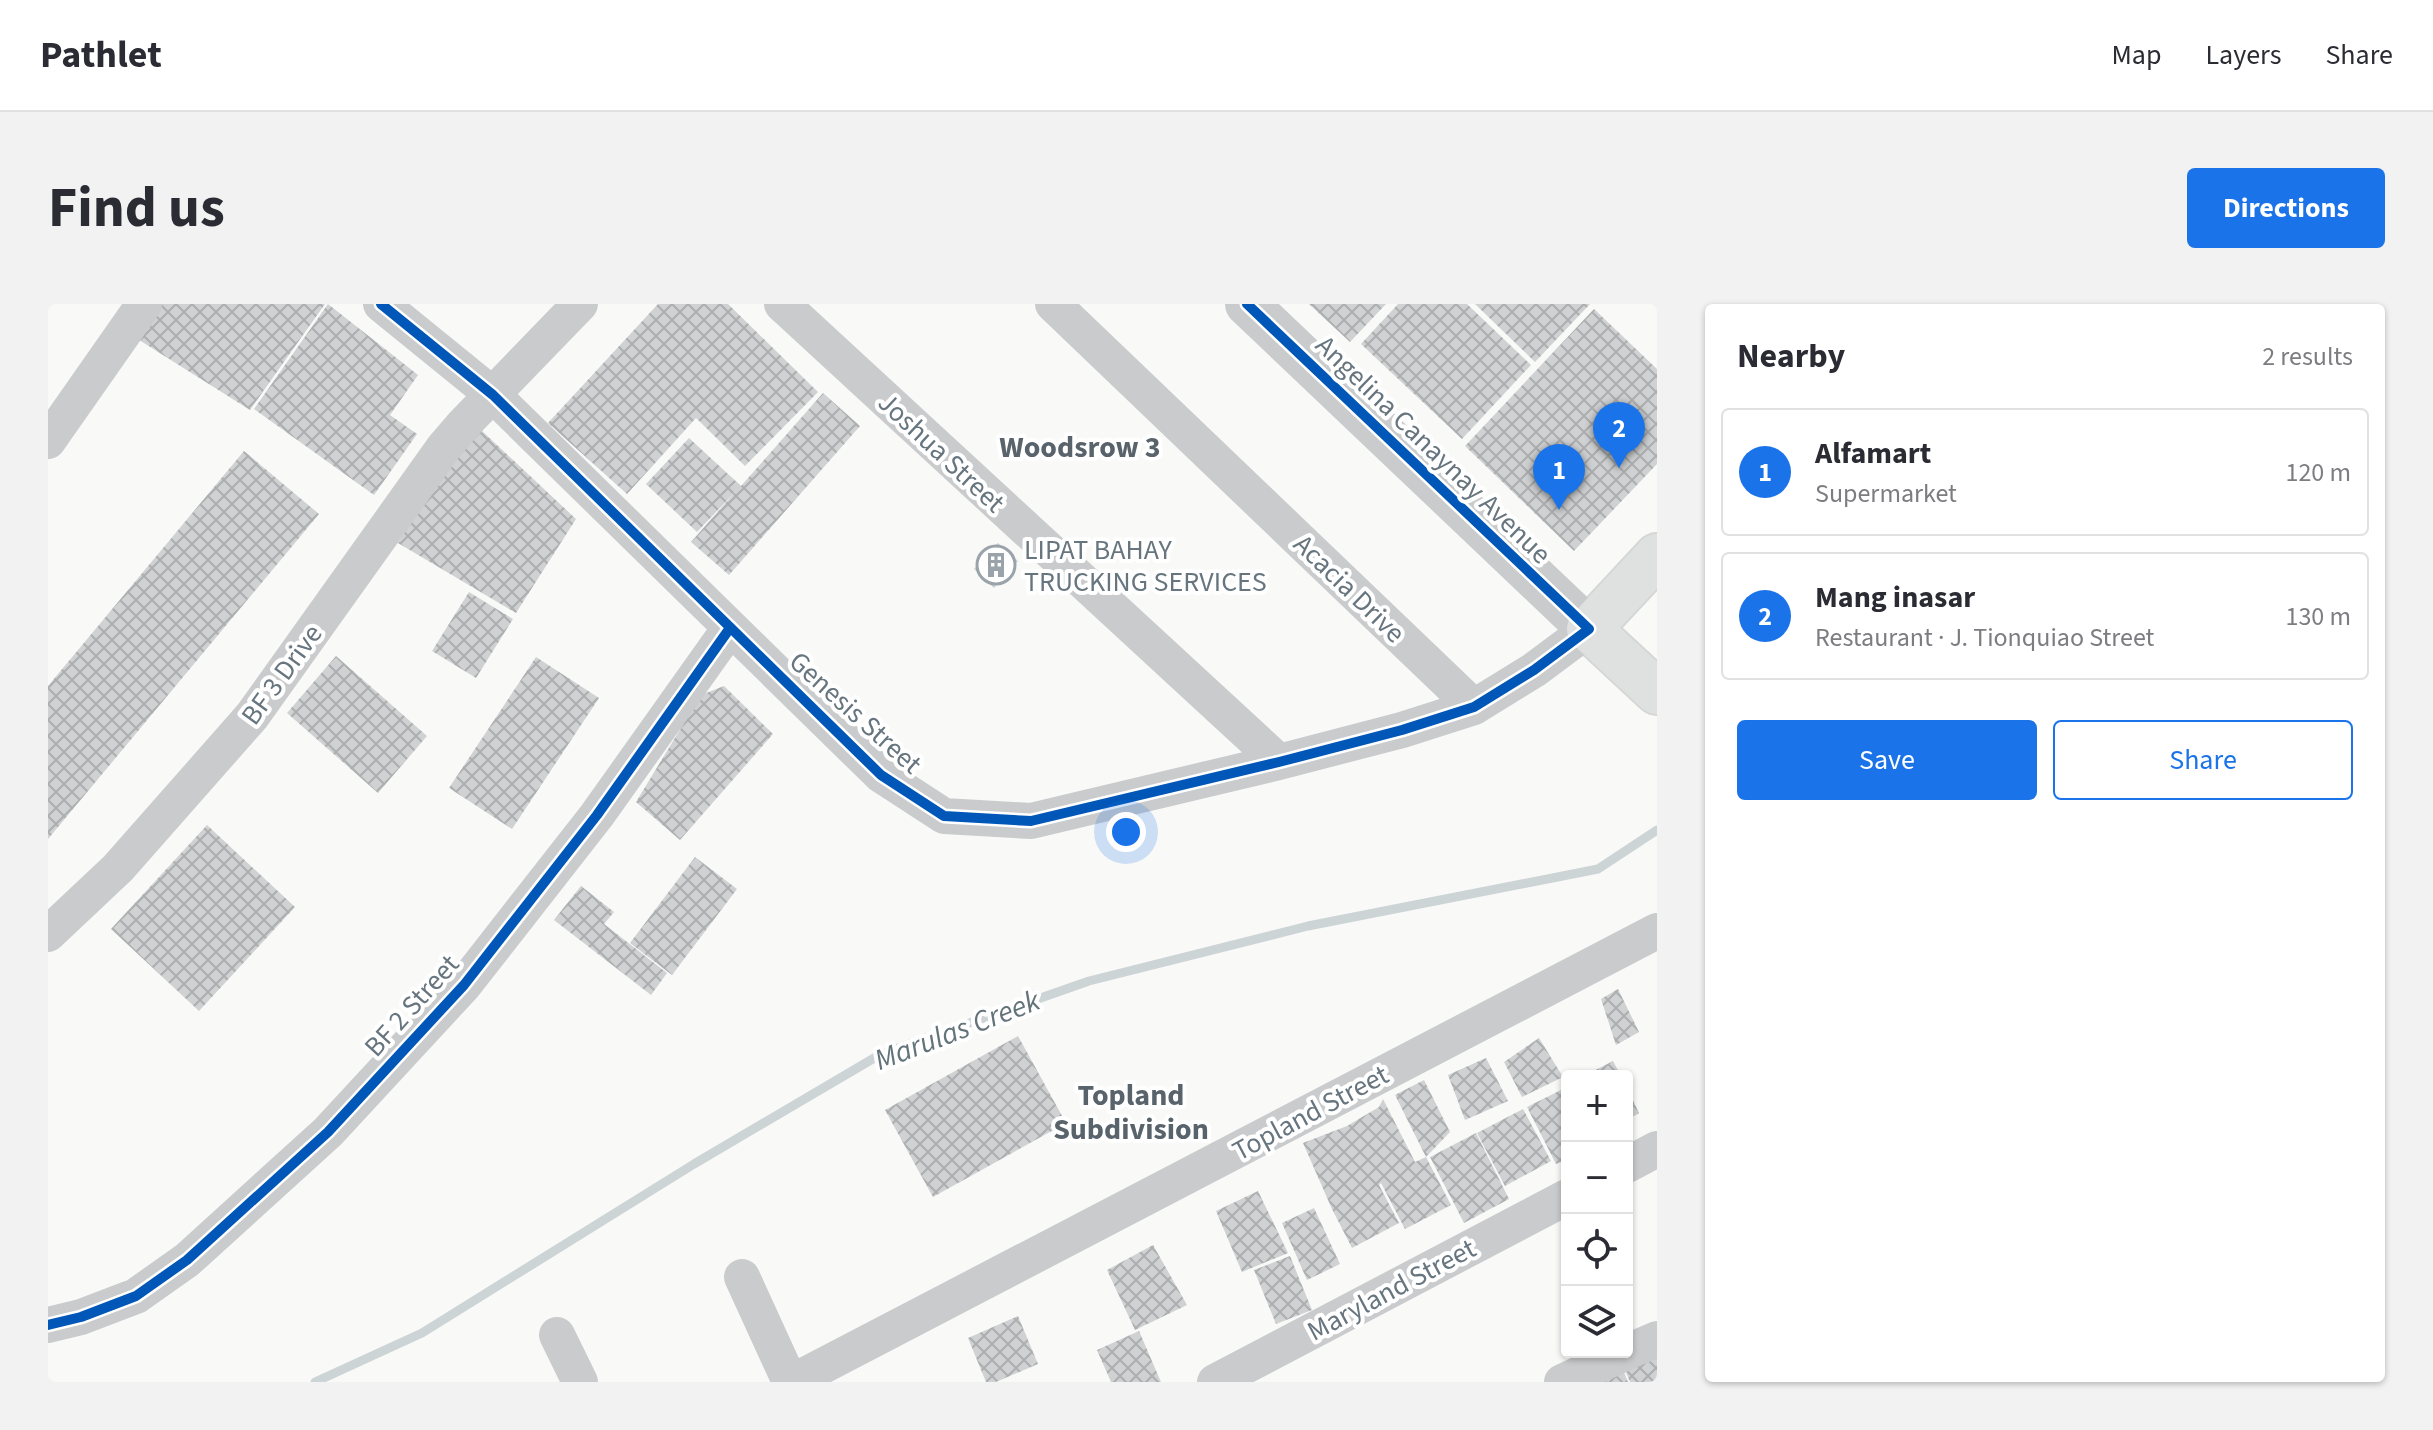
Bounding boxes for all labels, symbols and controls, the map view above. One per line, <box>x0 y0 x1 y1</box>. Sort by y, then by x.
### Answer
text: Pathlet <box>40 28 162 82</box>
text: Map <box>2111 35 2161 75</box>
text: Layers <box>2205 35 2281 75</box>
text: Share <box>2325 35 2393 75</box>
button: Directions <box>2187 168 2385 248</box>
text: Find us <box>48 169 225 248</box>
street label: Angelina Canaynay Avenue <box>1306 326 1560 573</box>
text: Nearby <box>1737 332 1845 381</box>
text: 2 results <box>2262 338 2353 375</box>
street label: Joshua Street <box>869 383 1014 522</box>
pin: 2 <box>1593 402 1645 468</box>
district label: Woodsrow 3 <box>999 426 1161 469</box>
text: Alfamart <box>1815 432 1931 475</box>
pin: 1 <box>1533 444 1585 510</box>
text: 1 <box>1758 454 1772 491</box>
text: 120 m <box>2285 454 2351 491</box>
text: Supermarket <box>1815 475 1957 512</box>
street label: Acacia Drive <box>1284 525 1414 652</box>
place label: LIPAT BAHAY TRUCKING SERVICES <box>1024 530 1267 602</box>
building icon: LIPAT BAHAY TRUCKING SERVICES <box>975 544 1017 586</box>
text: Mang inasar <box>1815 576 1975 619</box>
text: 2 <box>1758 598 1772 635</box>
text: 130 m <box>2285 598 2351 635</box>
street label: BF 3 Drive <box>232 616 332 733</box>
text: Restaurant · J. Tionquiao Street <box>1815 619 2154 656</box>
street label: Genesis Street <box>780 642 931 784</box>
button: Save <box>1737 720 2037 800</box>
button: Share <box>2053 720 2353 800</box>
your location <box>1106 812 1146 852</box>
street label: BF 2 Street <box>355 945 469 1066</box>
water label: Marulas Creek <box>868 979 1047 1082</box>
street label: Topland Street <box>1225 1055 1396 1171</box>
map controls <box>1561 1070 1633 1358</box>
button: + <box>1561 1070 1633 1142</box>
district label: Topland Subdivision <box>1053 1074 1209 1151</box>
button: − <box>1561 1142 1633 1214</box>
button: locate <box>1561 1214 1633 1286</box>
street label: Maryland Street <box>1300 1228 1483 1351</box>
button: layers <box>1561 1286 1633 1358</box>

